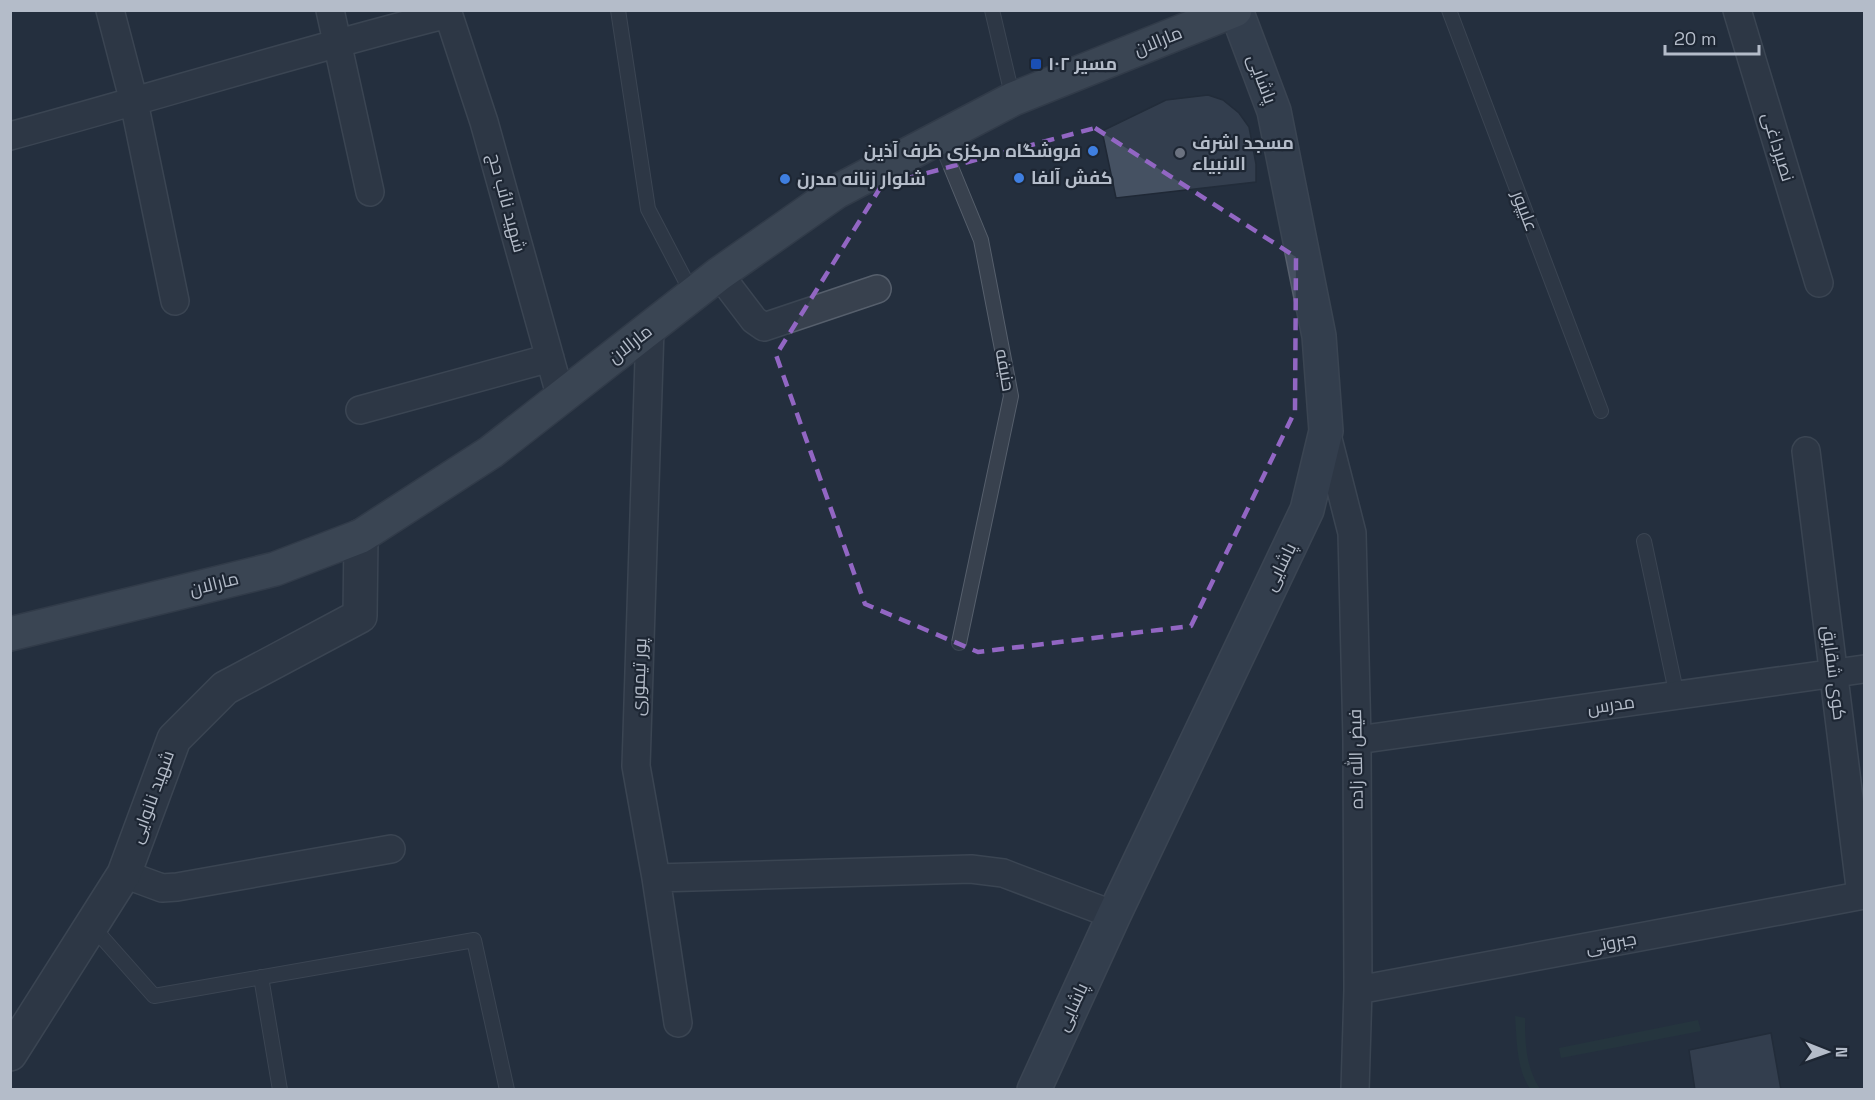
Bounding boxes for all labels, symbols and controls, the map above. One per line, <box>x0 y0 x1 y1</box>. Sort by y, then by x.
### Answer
scale bar <box>1665 18 1760 56</box>
street label: مارالان <box>1130 21 1185 61</box>
text: 20 m <box>1674 27 1717 50</box>
street label: پاشایی <box>1242 51 1282 107</box>
place label: مسیر ۱۰۲ <box>1048 52 1117 75</box>
marker: مسیر ۱۰۲ <box>1029 57 1043 71</box>
street label: نصیرداغی <box>1757 110 1800 184</box>
place label: مسجد اشرف الانبیاء <box>1192 131 1294 175</box>
place label: فروشگاه مرکزی ظرف آذین <box>864 139 1081 162</box>
marker: فروشگاه مرکزی ظرف آذین <box>1086 144 1100 158</box>
marker: مسجد اشرف الانبیاء <box>1173 146 1187 160</box>
street label: شهید نائب حج <box>482 151 532 255</box>
place label: کفش آلفا <box>1031 166 1113 189</box>
place label: شلوار زنانه مدرن <box>797 167 926 190</box>
marker: کفش آلفا <box>1012 171 1026 185</box>
marker: شلوار زنانه مدرن <box>778 172 792 186</box>
street label: علیپور <box>1507 186 1544 235</box>
street label: مارالان <box>603 319 656 368</box>
street label: حنیفه <box>990 347 1021 393</box>
street label: پاشایی <box>1258 539 1302 595</box>
street label: مارالان <box>187 566 241 601</box>
street label: کوی شقایق <box>1816 624 1852 722</box>
street label: پور تیموری <box>626 637 652 716</box>
street label: مدرس <box>1586 690 1636 719</box>
street label: فیض الله زاده <box>1343 709 1368 809</box>
street label: شهید نانوایی <box>124 747 179 846</box>
street label: جبروتی <box>1584 926 1638 959</box>
street label: پاشایی <box>1050 979 1094 1035</box>
north arrow <box>1797 1022 1857 1082</box>
text: N <box>1831 1047 1852 1058</box>

